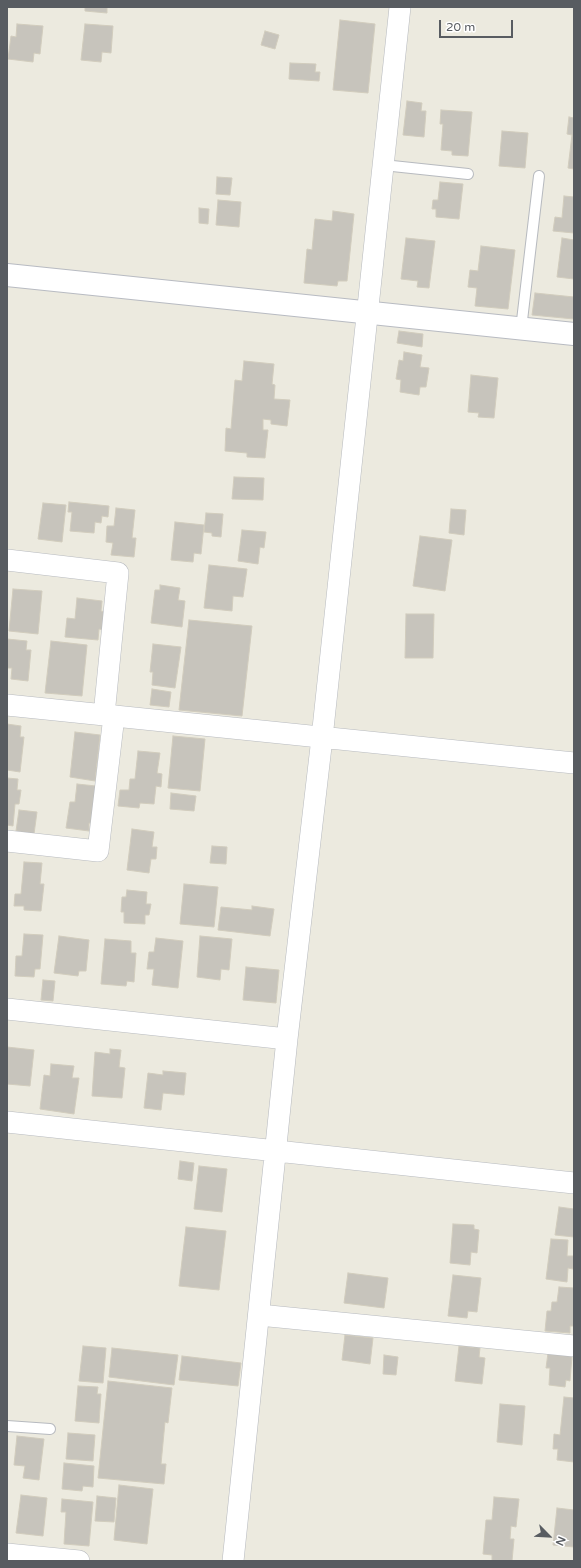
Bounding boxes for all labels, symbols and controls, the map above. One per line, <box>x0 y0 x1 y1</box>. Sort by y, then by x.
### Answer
scale bar <box>441 12 515 38</box>
text: 20 m <box>446 20 475 34</box>
north arrow <box>529 1516 569 1556</box>
text: N <box>553 1534 568 1548</box>

